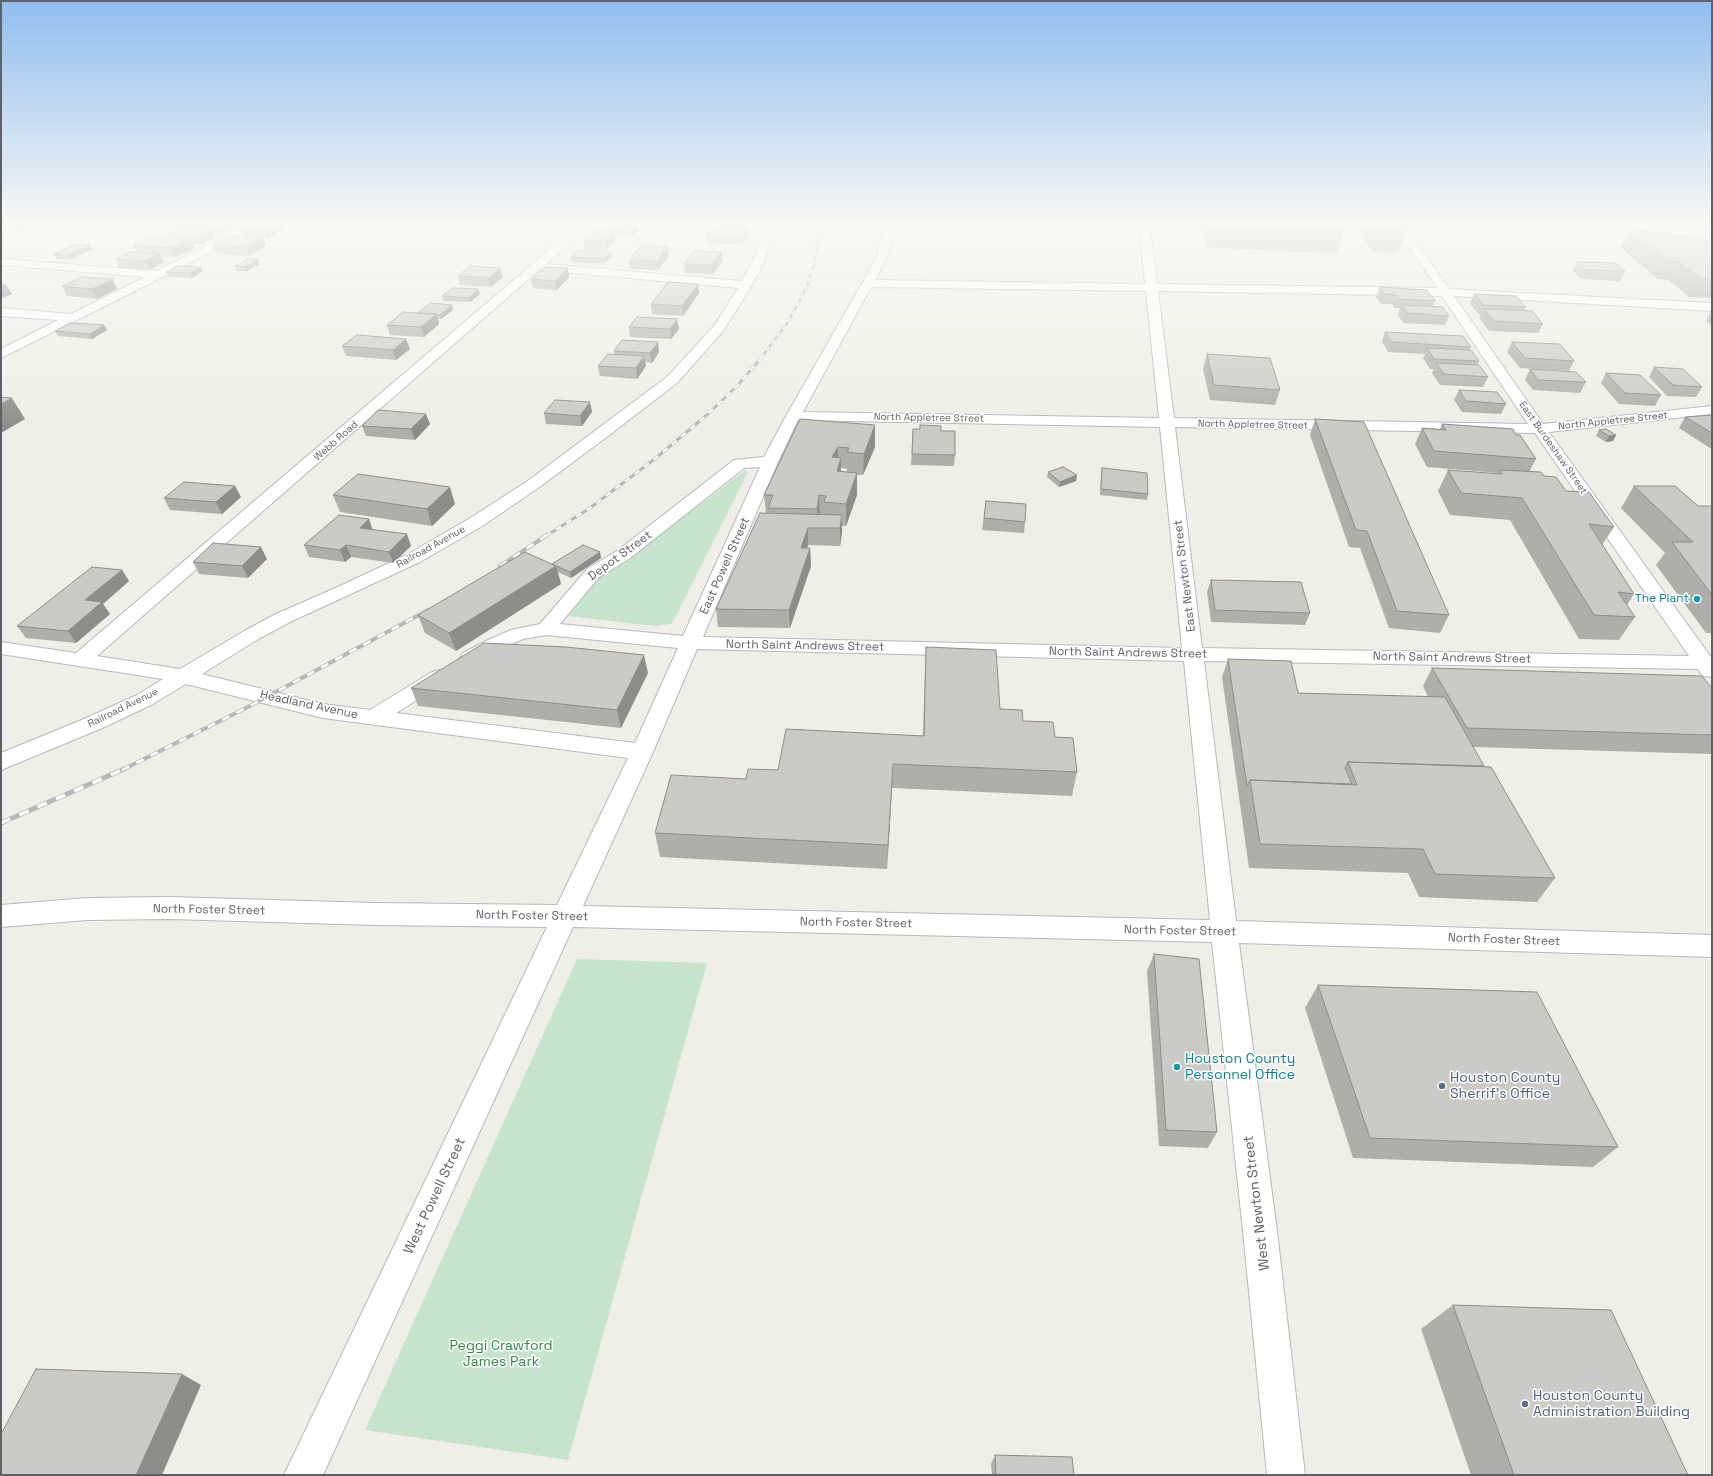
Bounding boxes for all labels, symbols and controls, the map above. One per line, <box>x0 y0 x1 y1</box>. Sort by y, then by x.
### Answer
street label: East Burdeshaw Street <box>1516 399 1590 497</box>
street label: North Appletree Street <box>1557 409 1669 433</box>
street label: North Appletree Street <box>874 411 984 425</box>
street label: North Appletree Street <box>1198 418 1308 432</box>
street label: Webb Road <box>311 419 361 463</box>
street label: East Powell Street <box>697 515 753 617</box>
street label: East Newton Street <box>1171 519 1199 633</box>
street label: Railroad Avenue <box>395 523 467 571</box>
street label: Depot Street <box>585 528 655 584</box>
place label: The Plant <box>1635 592 1689 606</box>
marker: The Plant <box>1692 594 1702 604</box>
street label: North Saint Andrews Street <box>726 637 884 655</box>
street label: North Saint Andrews Street <box>1049 644 1207 662</box>
street label: North Saint Andrews Street <box>1373 649 1531 667</box>
street label: Railroad Avenue <box>86 686 160 730</box>
street label: Headland Avenue <box>259 688 359 722</box>
street label: North Foster Street <box>153 902 265 918</box>
street label: North Foster Street <box>476 908 588 924</box>
street label: North Foster Street <box>800 915 912 931</box>
street label: North Foster Street <box>1124 923 1236 939</box>
street label: North Foster Street <box>1447 931 1561 949</box>
place label: Houston County Personnel Office <box>1185 1051 1295 1084</box>
marker: Houston County Personnel Office <box>1172 1062 1182 1072</box>
place label: Houston County Sherrif's Office <box>1450 1070 1560 1102</box>
marker: Houston County Sherrif's Office <box>1437 1081 1447 1091</box>
street label: West Newton Street <box>1240 1134 1274 1272</box>
street label: West Powell Street <box>401 1135 469 1257</box>
park label: Peggi Crawford James Park <box>449 1338 553 1370</box>
place label: Houston County Administration Building <box>1533 1388 1690 1420</box>
marker: Houston County Administration Building <box>1520 1399 1530 1409</box>

